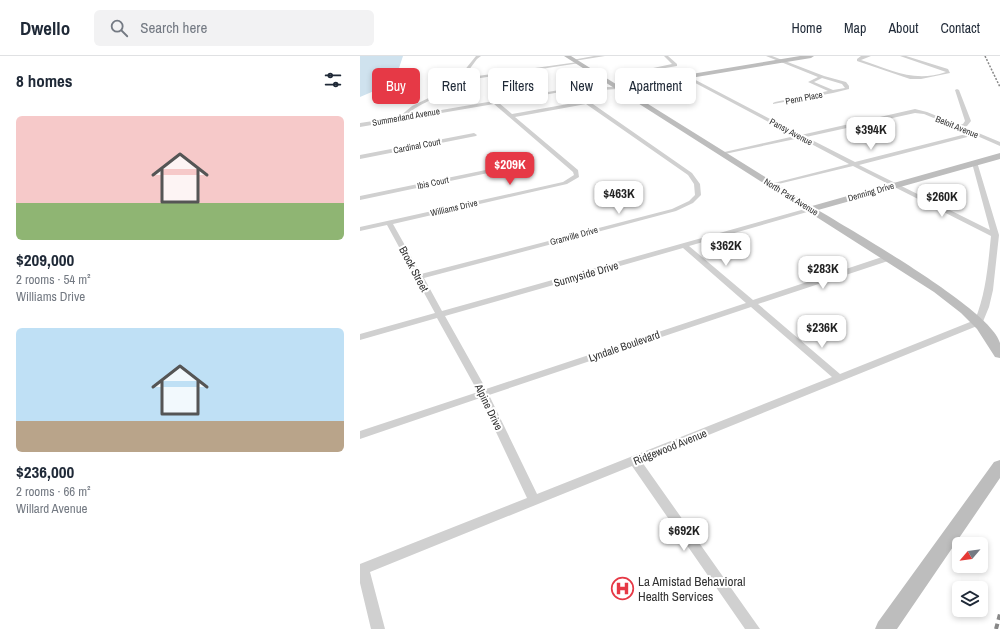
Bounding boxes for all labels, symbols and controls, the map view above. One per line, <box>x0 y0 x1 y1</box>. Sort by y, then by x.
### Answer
search box <box>94 10 374 46</box>
text: Dwello <box>20 15 70 41</box>
icon: search <box>108 17 130 39</box>
text: Search here <box>140 17 207 38</box>
text: Home <box>791 19 822 37</box>
text: Map <box>844 19 866 37</box>
text: About <box>888 19 918 37</box>
text: Contact <box>940 19 980 37</box>
chip: Buy <box>372 68 420 104</box>
chip: Rent <box>428 68 480 104</box>
chip: Filters <box>488 68 548 104</box>
chip: New <box>556 68 607 104</box>
chip: Apartment <box>615 68 696 104</box>
text: 8 homes <box>16 69 73 92</box>
icon: filters <box>322 69 344 91</box>
street label: Penn Place <box>784 89 824 107</box>
street label: Summerland Avenue <box>371 105 441 129</box>
street label: Beloit Avenue <box>934 113 980 141</box>
street label: Pansy Avenue <box>767 116 815 148</box>
pin: $394K <box>843 117 899 151</box>
text: $394K <box>855 121 887 138</box>
street label: Cardinal Court <box>392 136 442 156</box>
icon: home <box>144 142 216 214</box>
pin: $209K <box>482 152 538 186</box>
text: $209K <box>494 156 526 173</box>
street label: Ibis Court <box>416 174 450 192</box>
street label: North Park Avenue <box>762 176 820 218</box>
street label: Denning Drive <box>846 180 896 204</box>
pin: $463K <box>591 181 647 215</box>
pin: $260K <box>914 184 970 218</box>
text: $463K <box>603 185 635 202</box>
text: $260K <box>926 188 958 205</box>
street label: Williams Drive <box>429 197 479 219</box>
street label: Granville Drive <box>549 224 599 248</box>
pin: $362K <box>698 233 754 267</box>
text: $362K <box>710 237 742 254</box>
street label: Brock Street <box>396 244 432 295</box>
text: $209,000 <box>16 248 74 271</box>
pin: $283K <box>795 256 851 290</box>
street label: Sunnyside Drive <box>552 258 620 290</box>
text: $283K <box>807 260 839 277</box>
text: 2 rooms · 54 m² <box>16 271 91 288</box>
text: Williams Drive <box>16 288 85 305</box>
pin: $236K <box>794 315 850 349</box>
text: $236K <box>806 319 838 336</box>
street label: Lyndale Boulevard <box>587 327 661 365</box>
icon: home <box>144 354 216 426</box>
street label: Alpine Drive <box>471 381 506 432</box>
street label: Ridgewood Avenue <box>631 426 709 468</box>
text: $236,000 <box>16 460 74 483</box>
text: 2 rooms · 66 m² <box>16 483 91 500</box>
text: Willard Avenue <box>16 500 88 517</box>
pin: $692K <box>656 518 712 552</box>
text: $692K <box>668 522 700 539</box>
north arrow <box>952 537 988 573</box>
map controls <box>952 537 988 617</box>
place label: La Amistad Behavioral Health Services <box>638 573 745 605</box>
hospital icon: La Amistad Behavioral Health Services <box>610 575 636 601</box>
button: layers <box>952 581 988 617</box>

